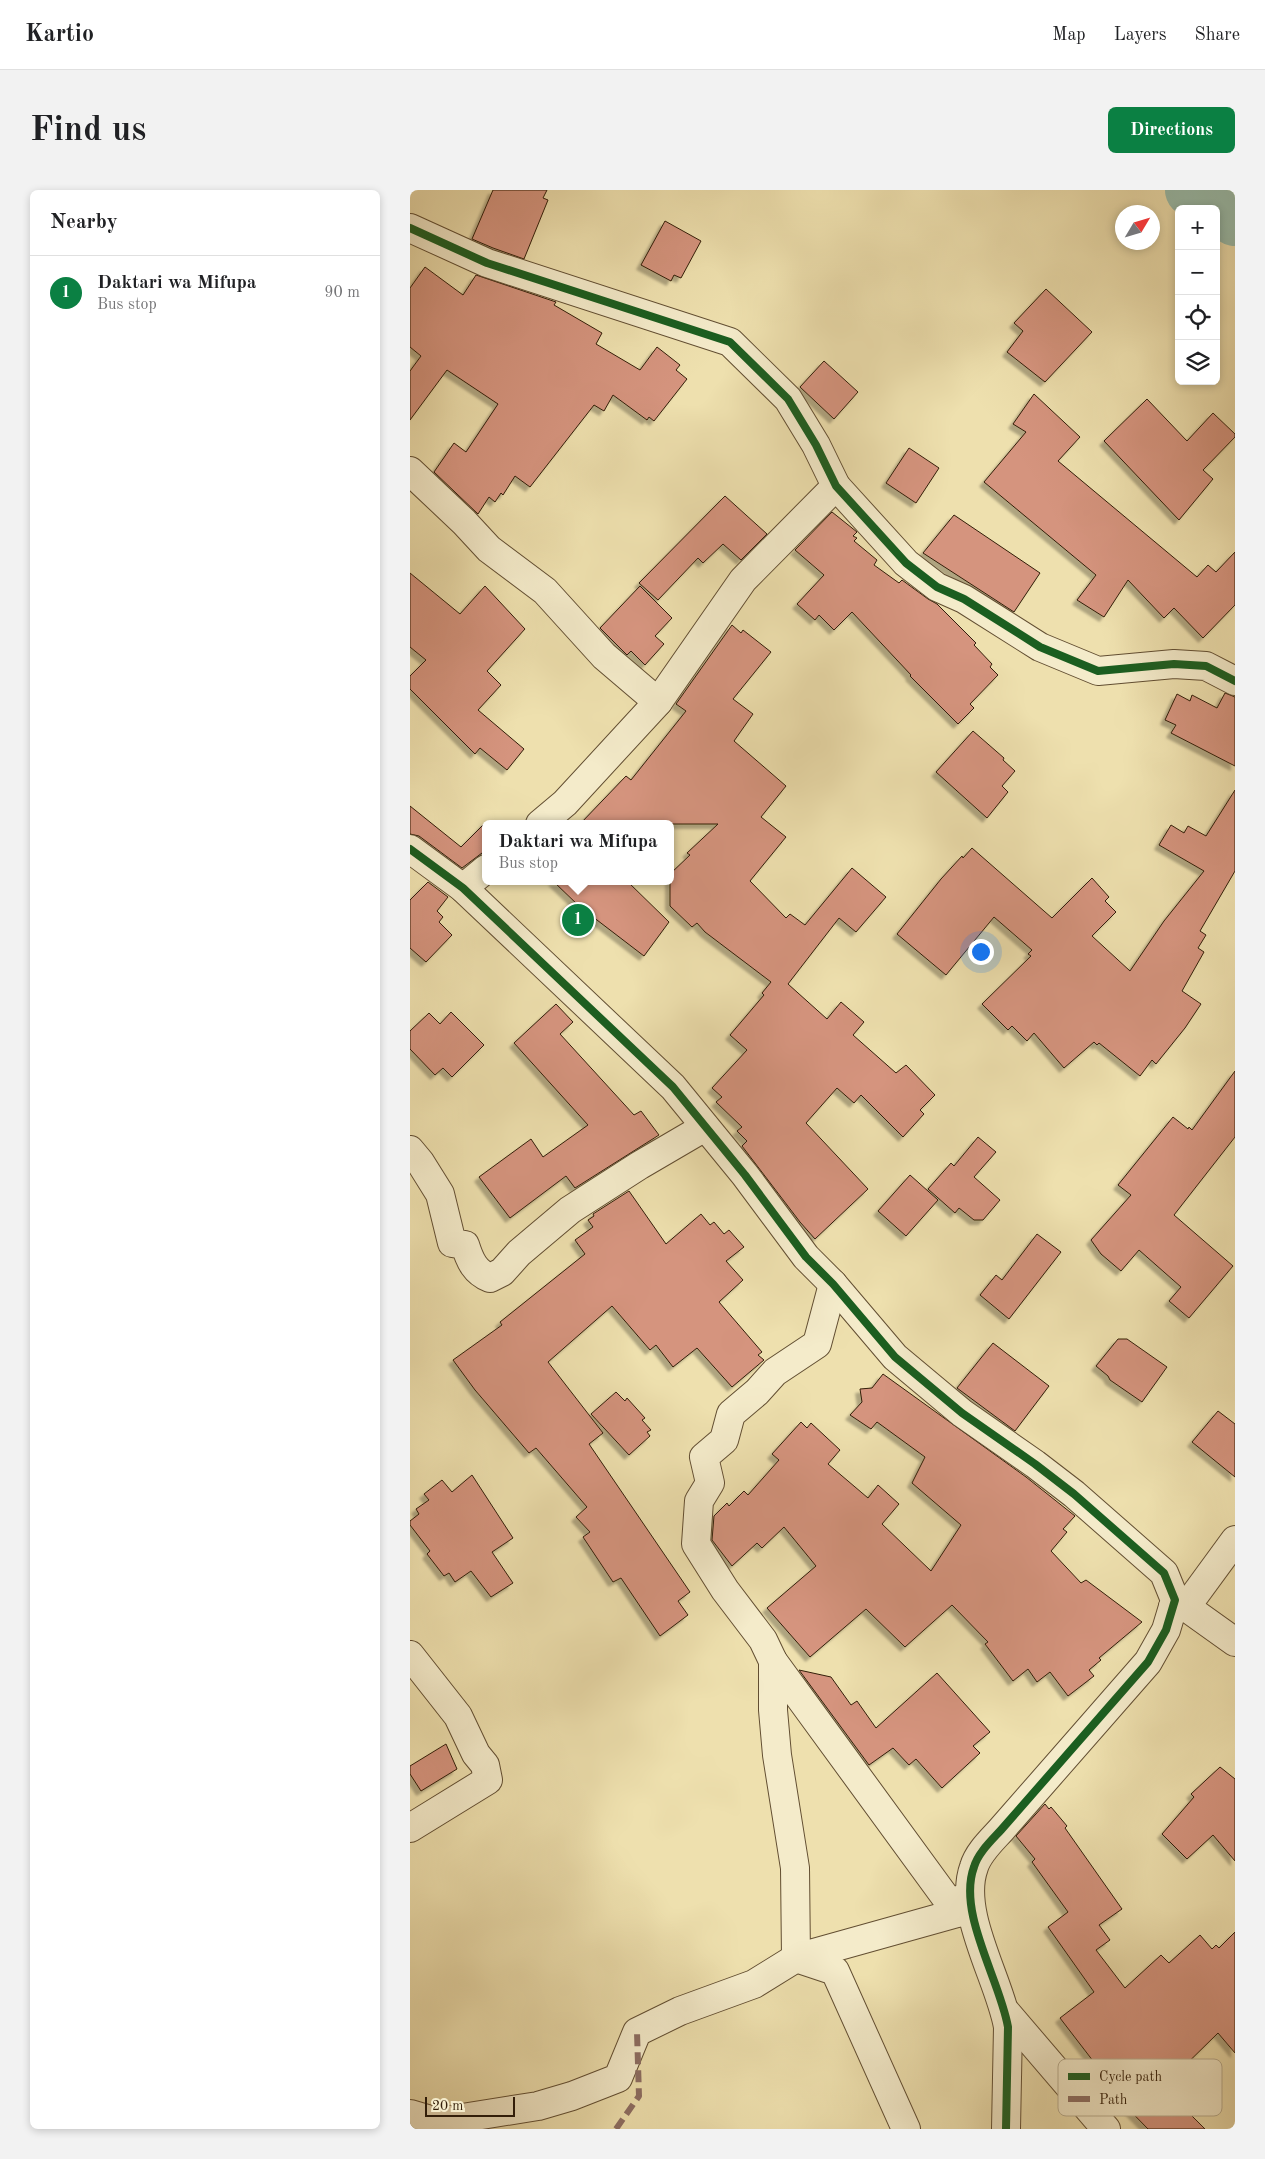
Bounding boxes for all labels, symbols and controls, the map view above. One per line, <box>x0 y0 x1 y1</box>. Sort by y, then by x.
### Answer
text: Kartio <box>25 23 94 47</box>
text: Map <box>1052 26 1086 44</box>
text: Layers <box>1114 26 1166 44</box>
text: Share <box>1194 26 1240 44</box>
button: Directions <box>1108 107 1235 153</box>
text: Find us <box>30 113 146 148</box>
north arrow <box>1115 205 1160 250</box>
map controls <box>1175 205 1220 385</box>
button: + <box>1175 205 1220 250</box>
text: Nearby <box>50 212 118 233</box>
button: − <box>1175 250 1220 295</box>
text: Daktari wa Mifupa <box>97 274 257 293</box>
text: 1 <box>61 285 71 301</box>
text: 90 m <box>324 285 360 301</box>
button: locate <box>1175 295 1220 340</box>
text: Bus stop <box>97 297 157 313</box>
button: layers <box>1175 340 1220 385</box>
popup <box>482 820 674 885</box>
text: Daktari wa Mifupa <box>498 833 658 852</box>
text: Bus stop <box>498 856 558 872</box>
pin: 1 <box>562 901 594 939</box>
your location <box>968 939 994 965</box>
legend <box>1058 2059 1222 2116</box>
text: Cycle path <box>1099 2070 1162 2084</box>
text: Path <box>1099 2093 1128 2107</box>
scale bar <box>425 2094 515 2117</box>
text: 20 m <box>432 2099 463 2113</box>

